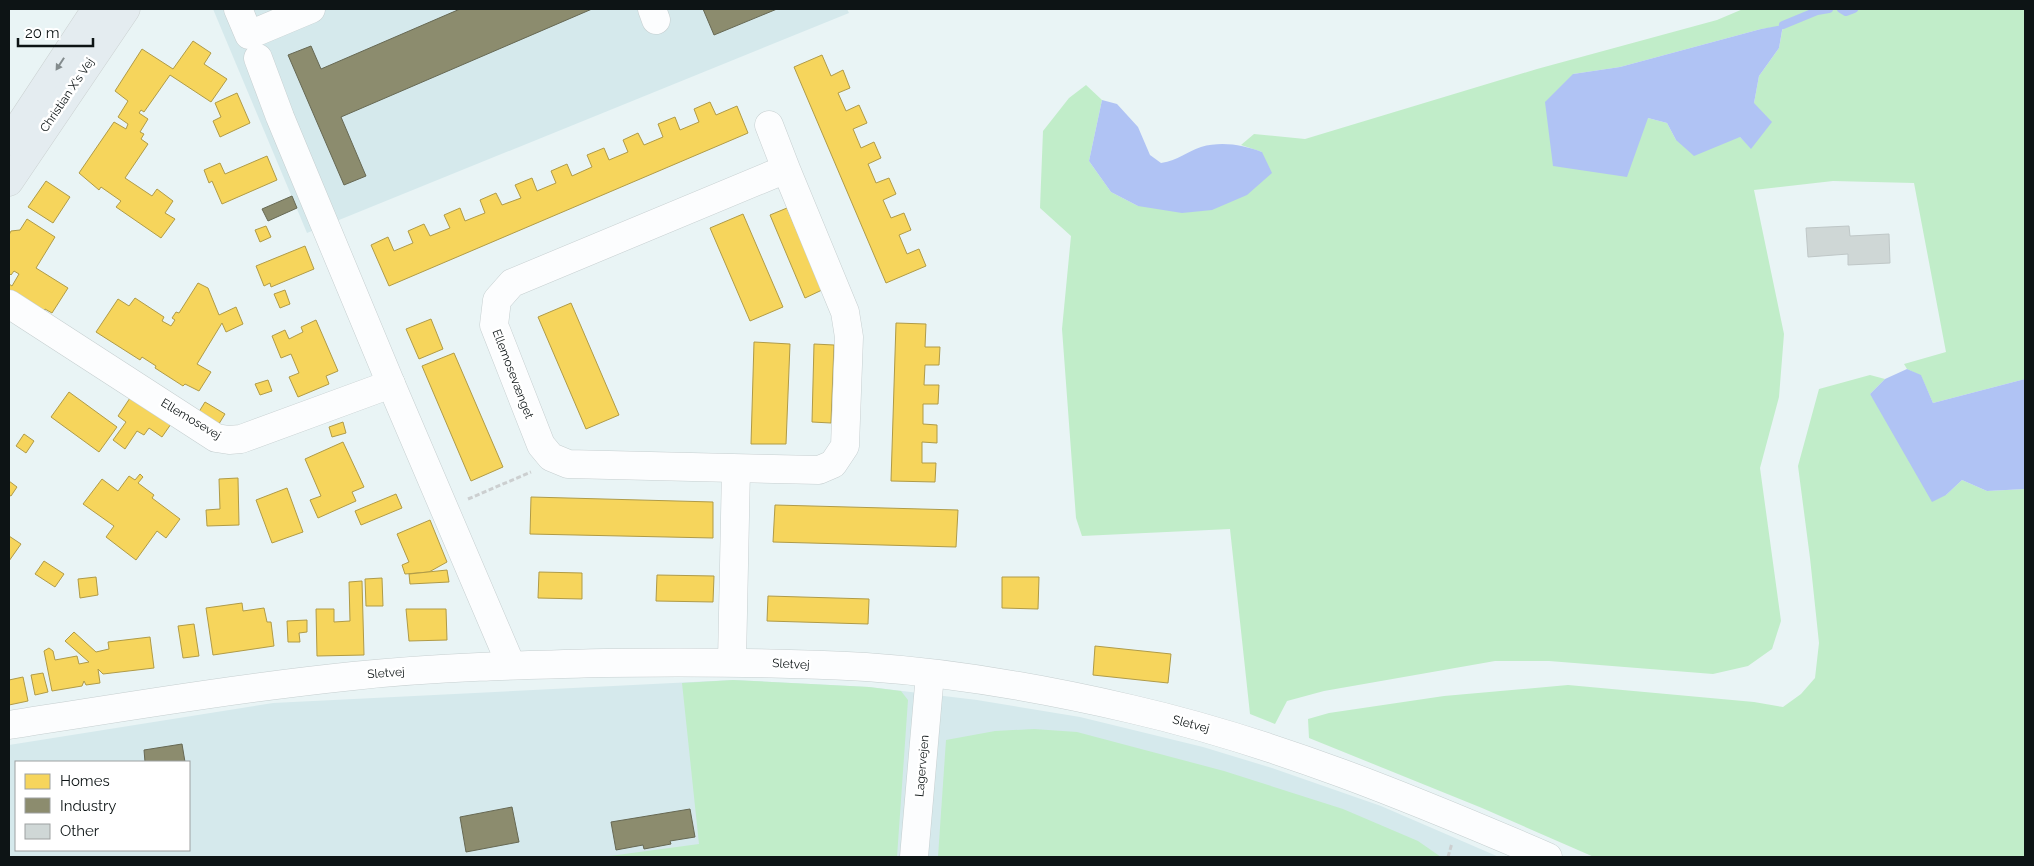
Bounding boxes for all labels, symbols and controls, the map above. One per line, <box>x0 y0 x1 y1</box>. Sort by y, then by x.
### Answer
scale bar <box>18 15 92 47</box>
text: 20 m <box>25 24 60 42</box>
street label: Christian X's Vej <box>37 55 97 135</box>
one-way arrow <box>55 57 64 71</box>
street label: Ellemosevænget <box>490 327 536 421</box>
street label: Ellemosevej <box>158 396 224 442</box>
street label: Sletvej <box>772 656 810 672</box>
street label: Sletvej <box>367 665 405 681</box>
street label: Sletvej <box>1171 712 1211 736</box>
street label: Lagervejen <box>912 734 932 798</box>
legend <box>15 761 190 851</box>
text: Homes <box>60 772 110 790</box>
text: Industry <box>60 797 116 815</box>
text: Other <box>60 822 100 840</box>

